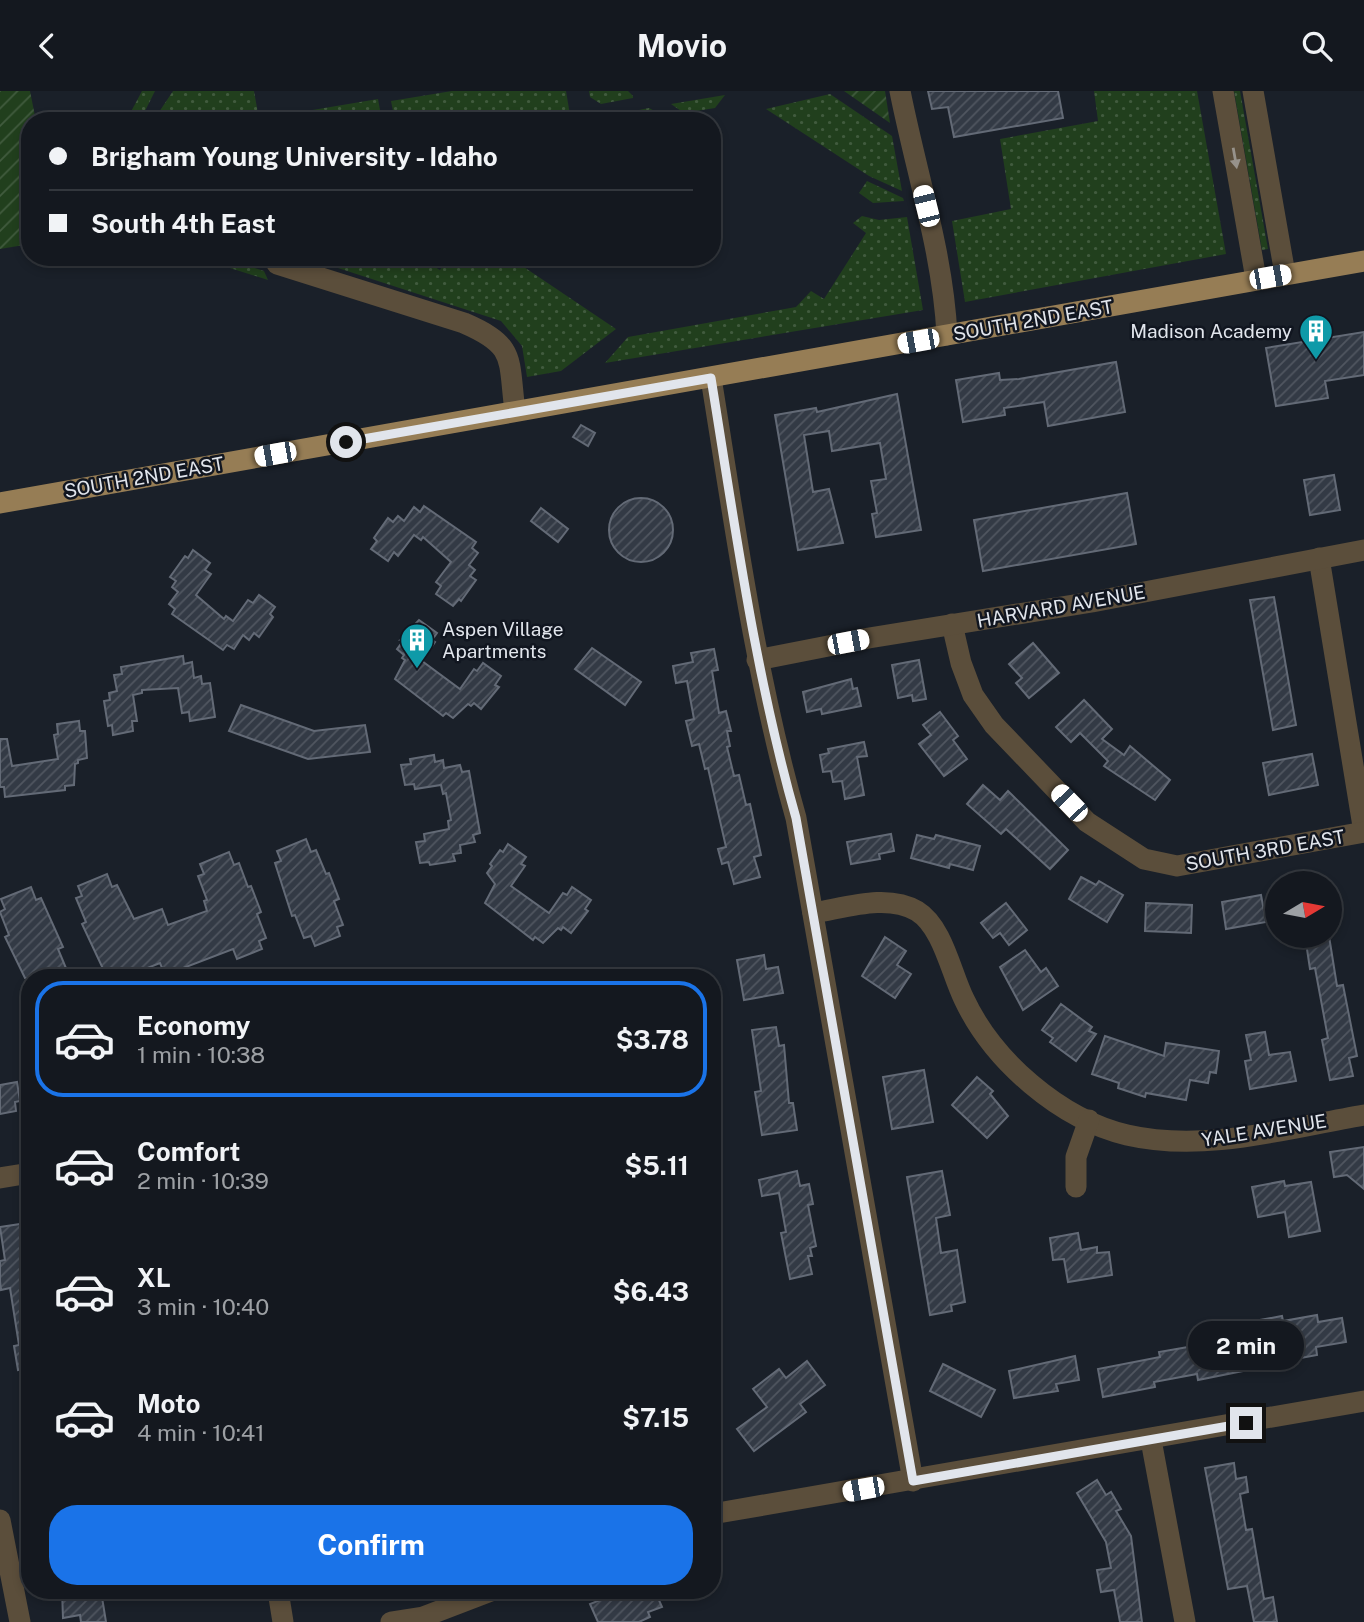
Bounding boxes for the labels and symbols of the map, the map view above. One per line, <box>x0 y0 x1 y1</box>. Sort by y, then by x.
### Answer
one-way arrow <box>1230 147 1241 169</box>
car <box>911 183 942 229</box>
car <box>1248 263 1293 291</box>
street label: SOUTH 2ND EAST <box>951 295 1115 345</box>
building icon: Madison Academy <box>1297 312 1335 361</box>
place label: Madison Academy <box>1130 320 1292 342</box>
car <box>896 327 941 355</box>
route start <box>330 426 362 458</box>
car <box>253 440 298 468</box>
street label: SOUTH 2ND EAST <box>62 452 226 502</box>
street label: HARVARD AVENUE <box>975 580 1147 632</box>
place label: Aspen Village Apartments <box>442 618 564 662</box>
building icon: Aspen Village Apartments <box>398 621 436 670</box>
car <box>826 628 871 656</box>
car <box>1047 781 1092 825</box>
street label: SOUTH 3RD EAST <box>1184 825 1346 875</box>
north arrow <box>1265 871 1342 949</box>
street label: YALE AVENUE <box>1200 1109 1328 1151</box>
callout: 2 min <box>1188 1321 1304 1371</box>
route end <box>1230 1407 1262 1439</box>
car <box>841 1475 886 1503</box>

